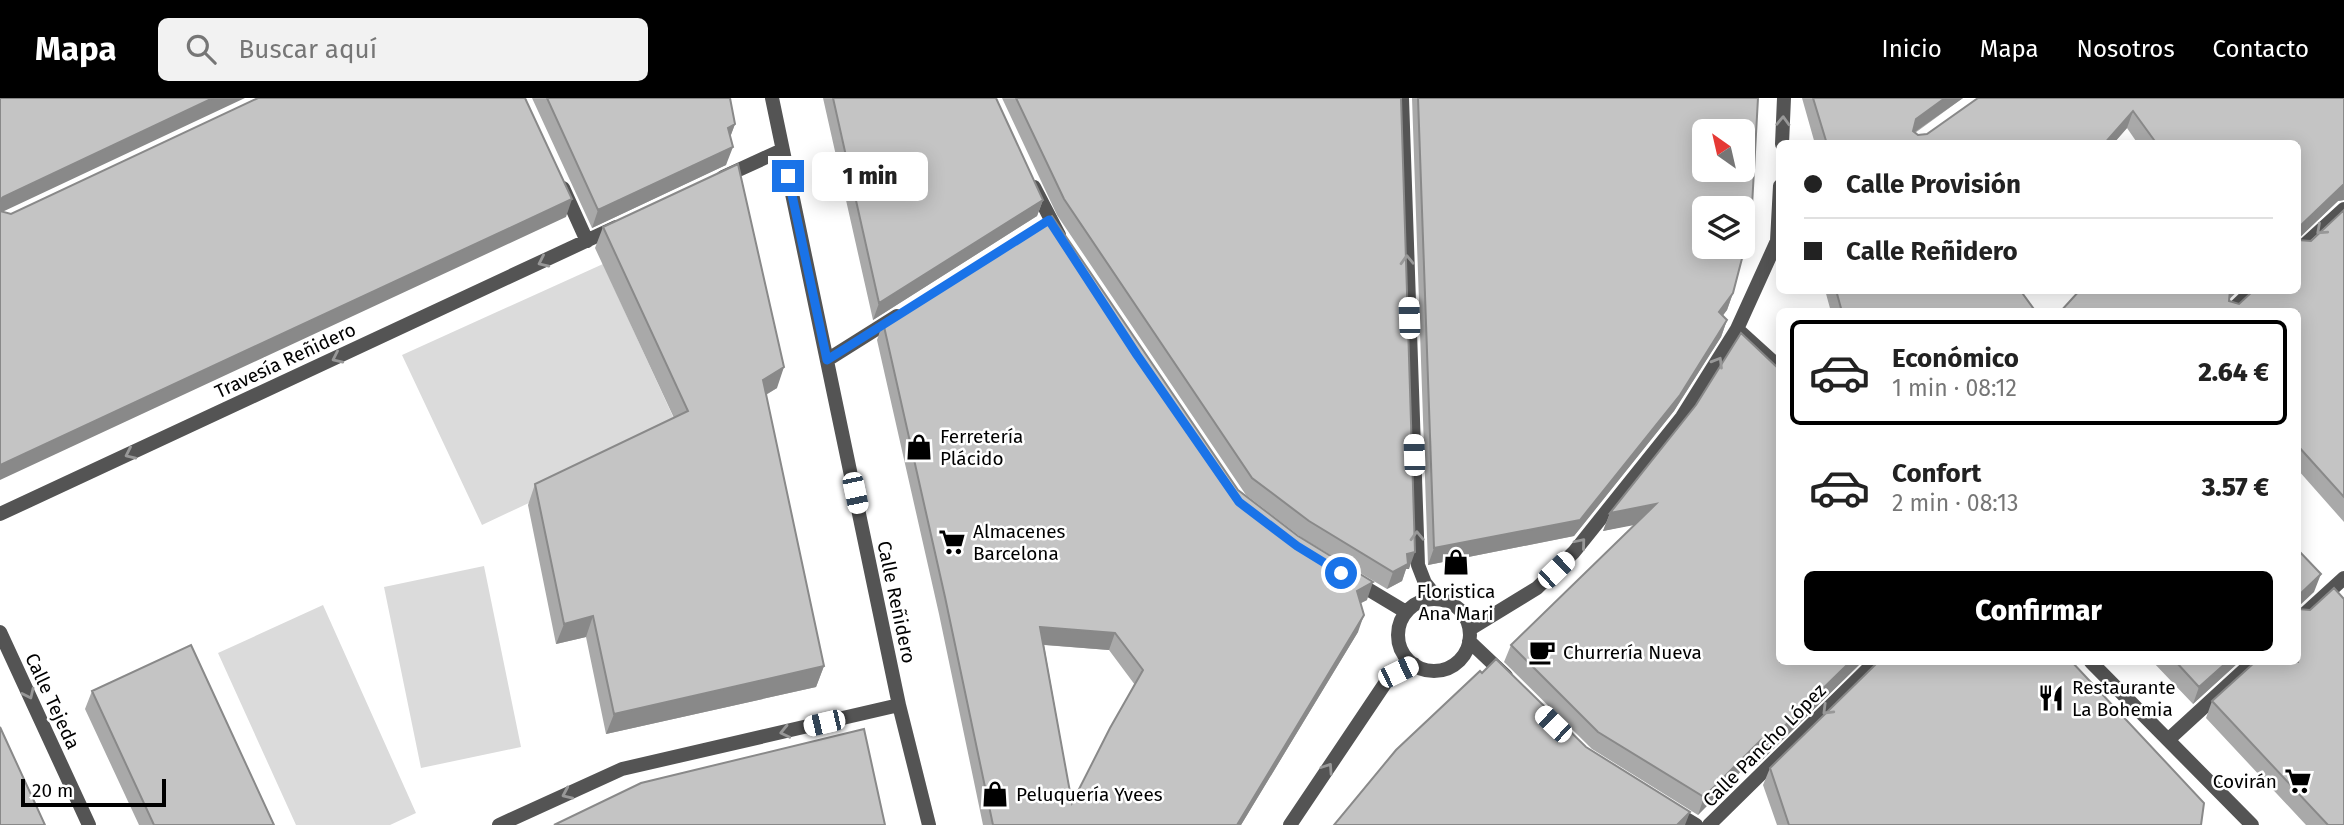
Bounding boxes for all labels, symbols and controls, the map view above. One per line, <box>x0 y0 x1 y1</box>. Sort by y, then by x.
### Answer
search box <box>158 18 648 81</box>
text: Mapa <box>35 29 116 69</box>
icon: search <box>182 30 220 68</box>
text: Buscar aquí <box>238 34 377 65</box>
text: Inicio <box>1882 35 1942 63</box>
text: Mapa <box>1980 35 2039 63</box>
text: Nosotros <box>2077 35 2175 63</box>
text: Contacto <box>2213 35 2309 63</box>
one-way arrow <box>1775 115 1790 126</box>
north arrow <box>1692 119 1755 182</box>
map controls <box>1692 119 1755 259</box>
callout: 1 min <box>812 152 928 200</box>
route end <box>772 160 804 192</box>
text: 1 min <box>842 162 898 190</box>
text: Calle Provisión <box>1846 169 2021 200</box>
button: layers <box>1692 196 1755 259</box>
one-way arrow <box>2316 222 2329 234</box>
text: Calle Reñidero <box>1846 236 2018 267</box>
one-way arrow <box>538 253 550 267</box>
one-way arrow <box>1400 254 1415 265</box>
car <box>1398 297 1421 339</box>
street label: Travesía Reñidero <box>211 318 359 403</box>
icon: car <box>1808 341 1871 404</box>
text: Económico <box>1892 343 2019 374</box>
one-way arrow <box>331 350 344 364</box>
one-way arrow <box>1710 356 1723 369</box>
text: 2.64 € <box>2198 357 2269 388</box>
text: 1 min · 08:12 <box>1892 374 2017 402</box>
place label: Ferretería Plácido <box>940 425 1023 470</box>
shop icon: Ferretería Plácido <box>904 432 934 462</box>
car <box>1403 434 1426 476</box>
one-way arrow <box>125 446 137 460</box>
icon: car <box>1808 456 1871 519</box>
text: Confort <box>1892 458 1981 489</box>
car <box>841 470 870 516</box>
text: 3.57 € <box>2202 472 2269 503</box>
text: 2 min · 08:13 <box>1892 489 2018 517</box>
place label: Almacenes Barcelona <box>973 520 1066 565</box>
supermarket icon: Almacenes Barcelona <box>937 527 967 557</box>
one-way arrow <box>1410 530 1425 541</box>
street label: Calle Reñidero <box>872 539 921 665</box>
one-way arrow <box>1573 539 1585 552</box>
shop icon: Floristica Ana Mari <box>1441 547 1471 577</box>
car <box>1534 548 1579 592</box>
route start <box>1325 557 1357 589</box>
button: Confirmar <box>1804 571 2273 651</box>
place label: Floristica Ana Mari <box>1417 580 1495 625</box>
cafe icon: Churrería Nueva <box>1527 637 1557 667</box>
place label: Churrería Nueva <box>1563 641 1702 664</box>
street label: Calle Tejeda <box>20 649 85 753</box>
car <box>1375 653 1422 691</box>
place label: Restaurante La Bohemia <box>2072 676 2176 721</box>
street label: Calle Pancho López <box>1698 679 1831 812</box>
restaurant icon: Restaurante La Bohemia <box>2036 683 2066 713</box>
one-way arrow <box>20 687 34 699</box>
car <box>1531 702 1576 746</box>
one-way arrow <box>1822 702 1835 715</box>
car <box>802 708 847 738</box>
one-way arrow <box>779 723 791 738</box>
one-way arrow <box>1320 763 1333 776</box>
supermarket icon: Covirán <box>2283 766 2313 796</box>
place label: Covirán <box>2213 770 2277 793</box>
scale bar <box>21 776 166 808</box>
text: 20 m <box>32 779 73 802</box>
shop icon: Peluquería Yvees <box>980 779 1010 809</box>
place label: Peluquería Yvees <box>1016 783 1163 806</box>
one-way arrow <box>562 786 574 800</box>

